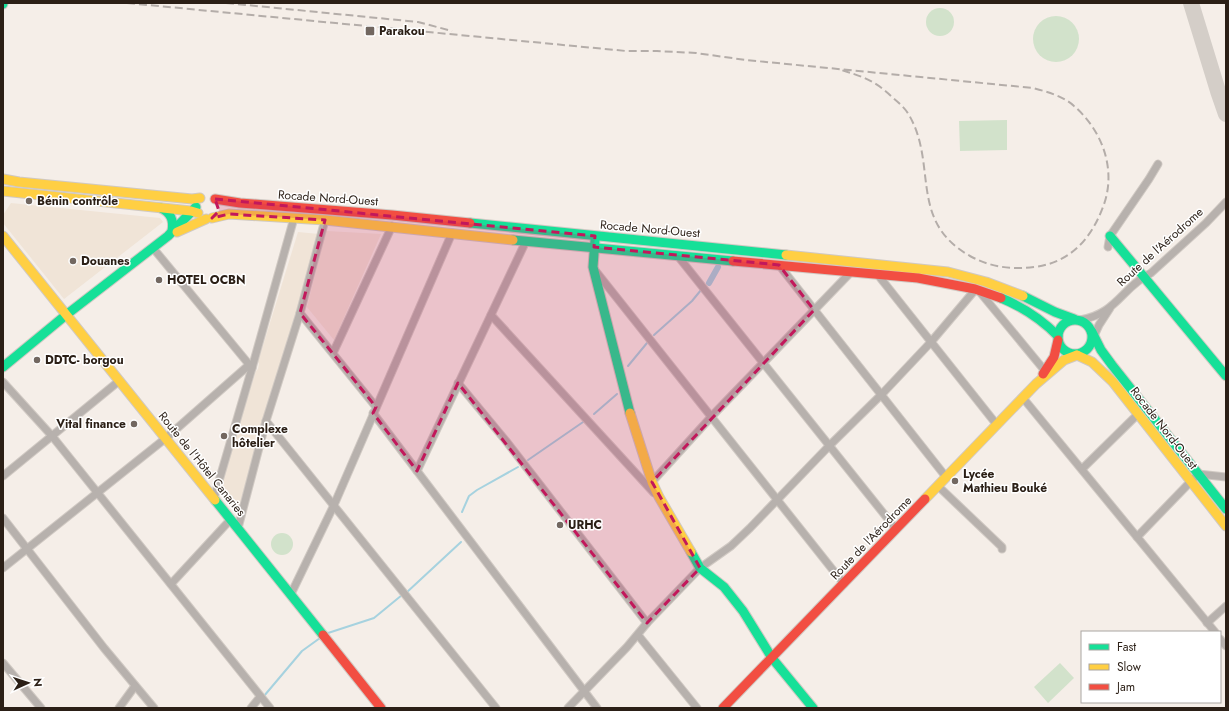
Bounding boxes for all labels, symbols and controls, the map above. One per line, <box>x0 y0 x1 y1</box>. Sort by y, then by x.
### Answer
place label: Parakou <box>379 22 425 40</box>
marker: Parakou <box>364 25 376 37</box>
street label: Rocade Nord-Ouest <box>277 186 379 210</box>
place label: Bénin contrôle <box>37 192 118 210</box>
marker: Bénin contrôle <box>24 196 34 206</box>
street label: Route de l'Aérodrome <box>1113 203 1207 291</box>
street label: Rocade Nord-Ouest <box>599 216 701 242</box>
place label: Douanes <box>81 252 130 270</box>
marker: Douanes <box>68 256 78 266</box>
place label: HOTEL OCBN <box>167 271 246 289</box>
marker: HOTEL OCBN <box>154 275 164 285</box>
place label: DDTC- borgou <box>45 351 124 369</box>
marker: DDTC- borgou <box>32 355 42 365</box>
street label: Rocade Nord-Ouest <box>1126 383 1202 473</box>
street label: Route de l'Hôtel Canaries <box>154 408 250 520</box>
place label: Vital finance <box>55 415 126 433</box>
marker: Vital finance <box>129 419 139 429</box>
place label: Complexe hôtelier <box>232 420 288 452</box>
marker: Complexe hôtelier <box>219 431 229 441</box>
place label: Lycée Mathieu Bouké <box>963 465 1047 497</box>
marker: Lycée Mathieu Bouké <box>950 476 960 486</box>
street label: Route de l'Aérodrome <box>826 492 916 584</box>
place label: URHC <box>568 516 602 534</box>
marker: URHC <box>555 520 565 530</box>
legend <box>1081 631 1221 703</box>
text: Fast <box>1117 638 1136 656</box>
text: Slow <box>1117 658 1142 676</box>
north arrow <box>8 663 48 703</box>
text: N <box>30 678 46 687</box>
text: Jam <box>1115 678 1135 696</box>

